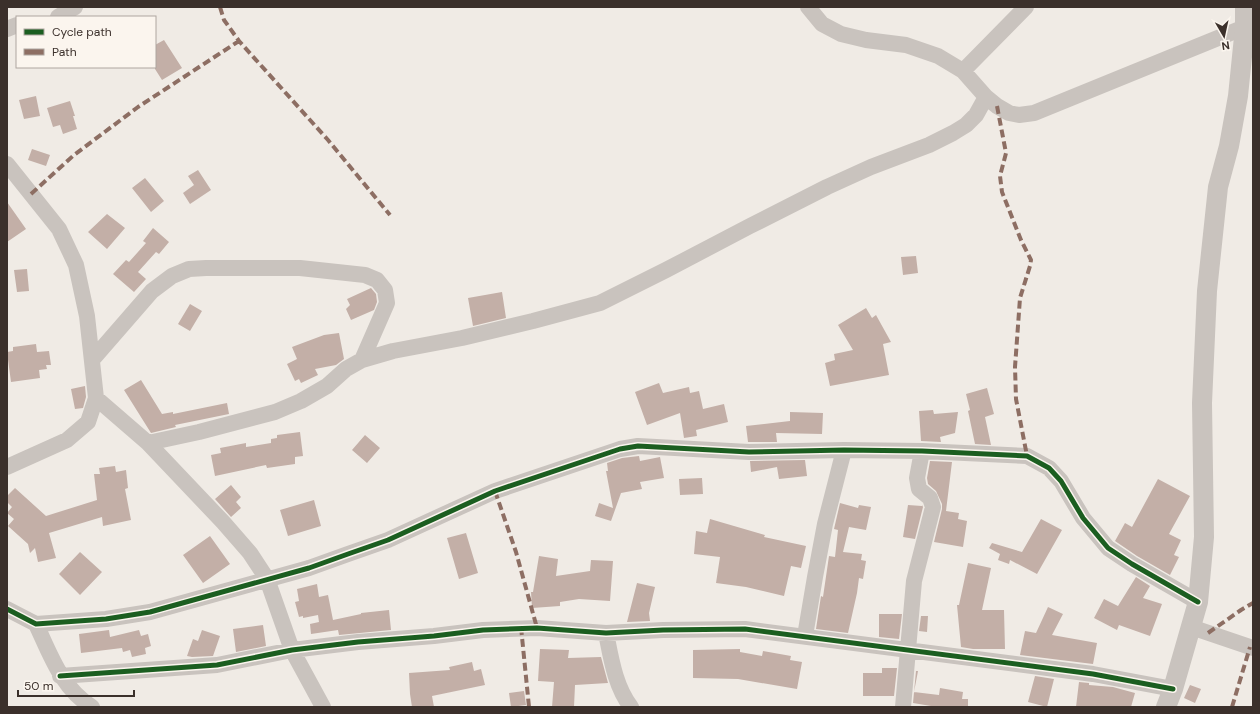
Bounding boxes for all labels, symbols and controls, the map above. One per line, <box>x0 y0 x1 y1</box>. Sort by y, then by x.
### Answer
legend <box>16 16 156 68</box>
north arrow <box>1204 16 1244 56</box>
text: Cycle path <box>52 24 112 40</box>
text: N <box>1221 38 1231 53</box>
text: Path <box>52 44 77 60</box>
scale bar <box>18 672 134 698</box>
text: 50 m <box>24 678 53 694</box>

